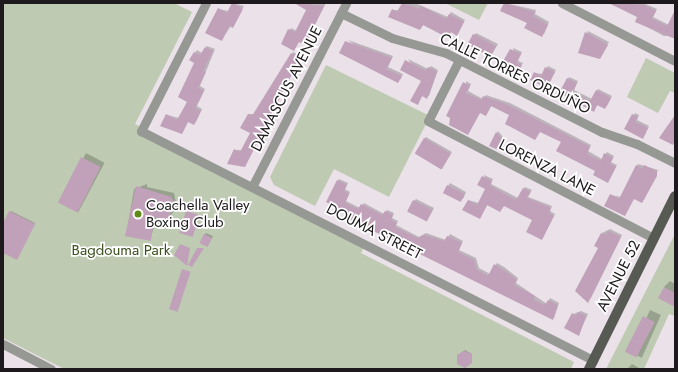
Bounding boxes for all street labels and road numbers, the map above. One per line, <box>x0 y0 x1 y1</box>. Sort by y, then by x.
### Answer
street label: DAMASCUS AVENUE <box>248 23 326 155</box>
street label: CALLE TORRES ORDUÑO <box>437 30 593 118</box>
street label: LORENZA LANE <box>496 136 598 200</box>
street label: DOUMA STREET <box>323 200 425 264</box>
street label: AVENUE 52 <box>593 237 645 315</box>

